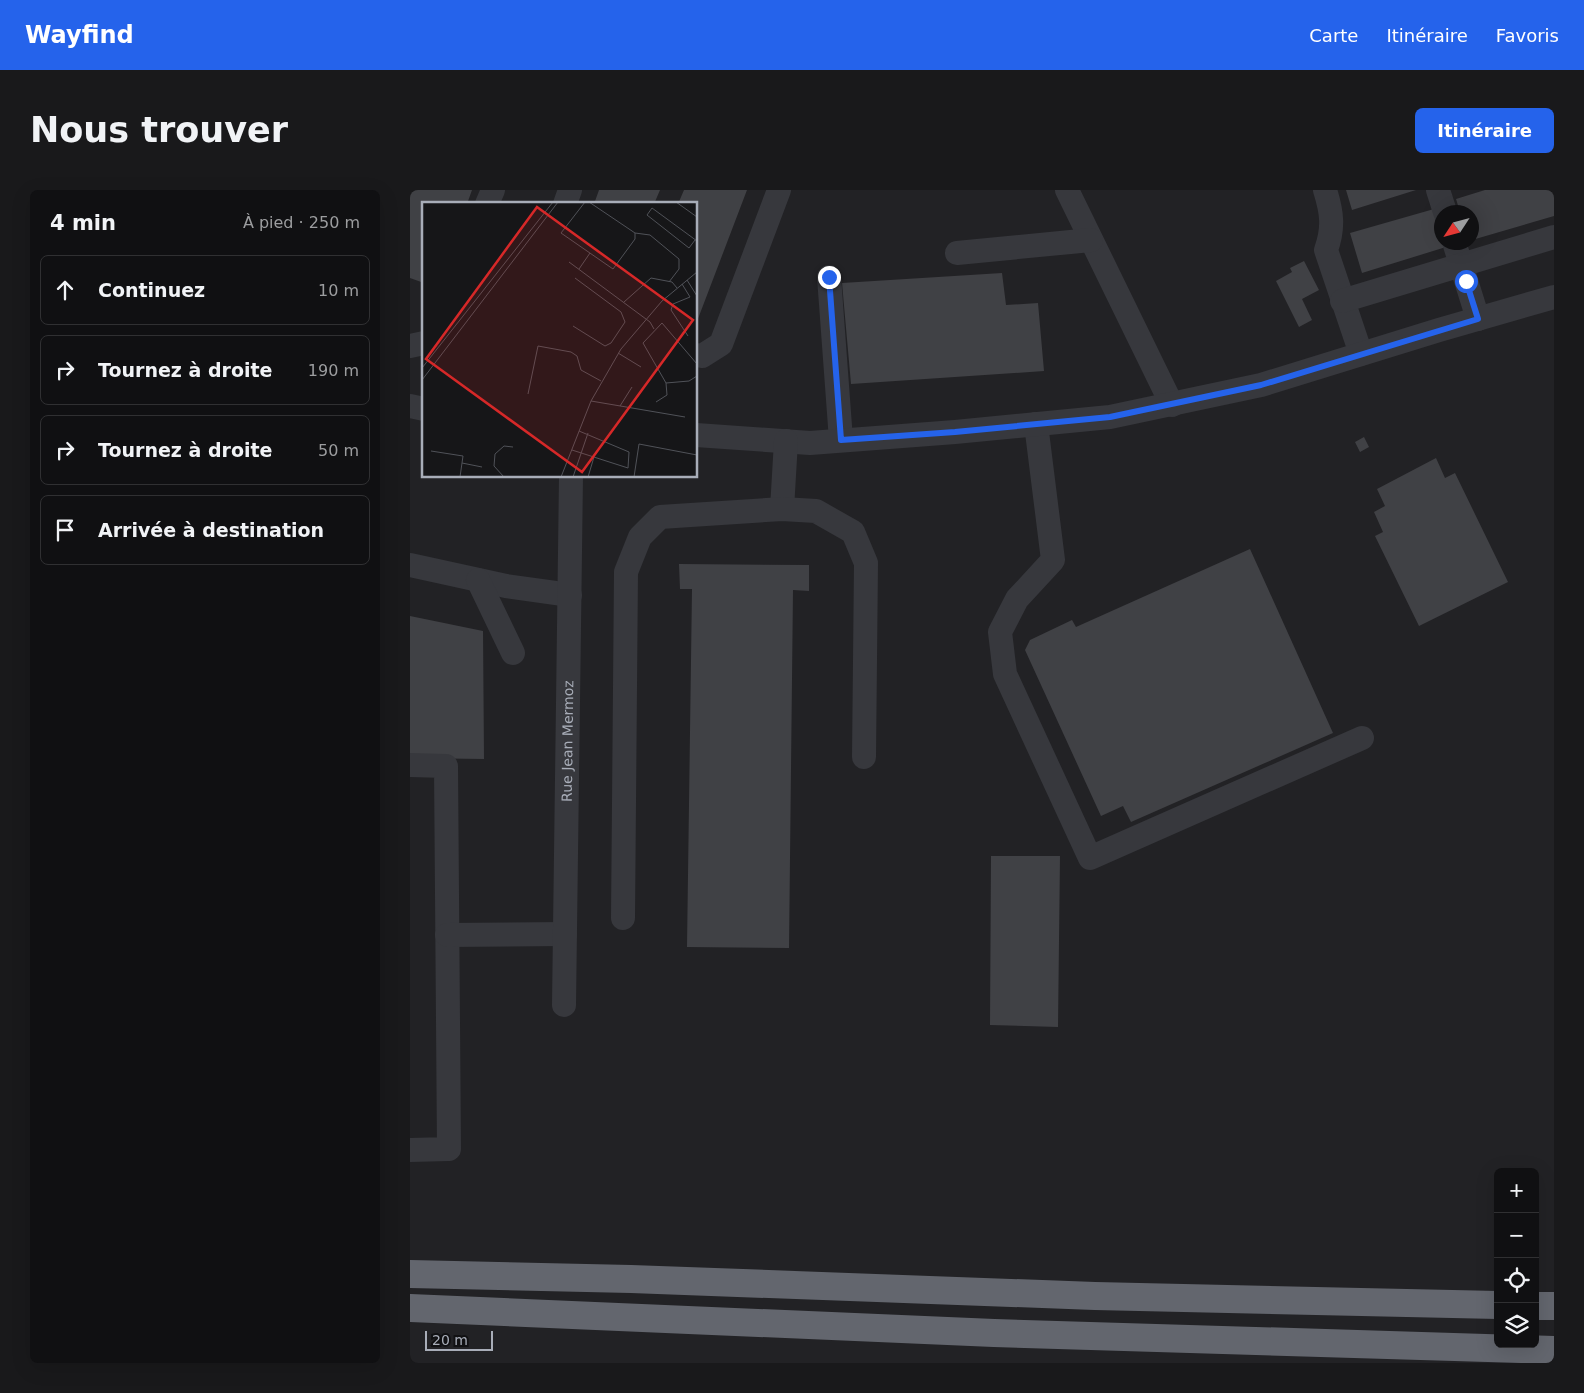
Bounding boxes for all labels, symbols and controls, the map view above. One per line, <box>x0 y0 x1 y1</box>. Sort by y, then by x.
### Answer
text: Wayfind <box>25 21 134 49</box>
text: Carte <box>1309 25 1358 46</box>
text: Itinéraire <box>1386 25 1468 46</box>
text: Favoris <box>1496 25 1559 46</box>
button: Itinéraire <box>1415 108 1554 153</box>
text: Nous trouver <box>30 110 288 150</box>
inset map <box>422 202 698 478</box>
north arrow <box>1434 205 1479 250</box>
text: 4 min <box>50 211 116 235</box>
text: À pied · 250 m <box>243 213 360 232</box>
route end <box>818 266 841 289</box>
route start <box>1455 270 1478 293</box>
icon: ahead <box>51 276 79 304</box>
text: Continuez <box>98 279 205 301</box>
text: 10 m <box>318 281 359 300</box>
icon: right <box>51 356 79 384</box>
text: Tournez à droite <box>98 359 272 381</box>
text: 190 m <box>308 361 359 380</box>
icon: right <box>51 436 79 464</box>
text: Tournez à droite <box>98 439 272 461</box>
text: 50 m <box>318 441 359 460</box>
icon: arrive <box>51 516 79 544</box>
text: Arrivée à destination <box>98 519 324 541</box>
street label: Rue Jean Mermoz <box>559 680 576 802</box>
map controls <box>1494 1168 1539 1348</box>
button: + <box>1494 1168 1539 1213</box>
button: − <box>1494 1213 1539 1258</box>
button: locate <box>1494 1258 1539 1303</box>
button: layers <box>1494 1303 1539 1348</box>
scale bar <box>425 1328 492 1351</box>
text: 20 m <box>432 1332 468 1348</box>

